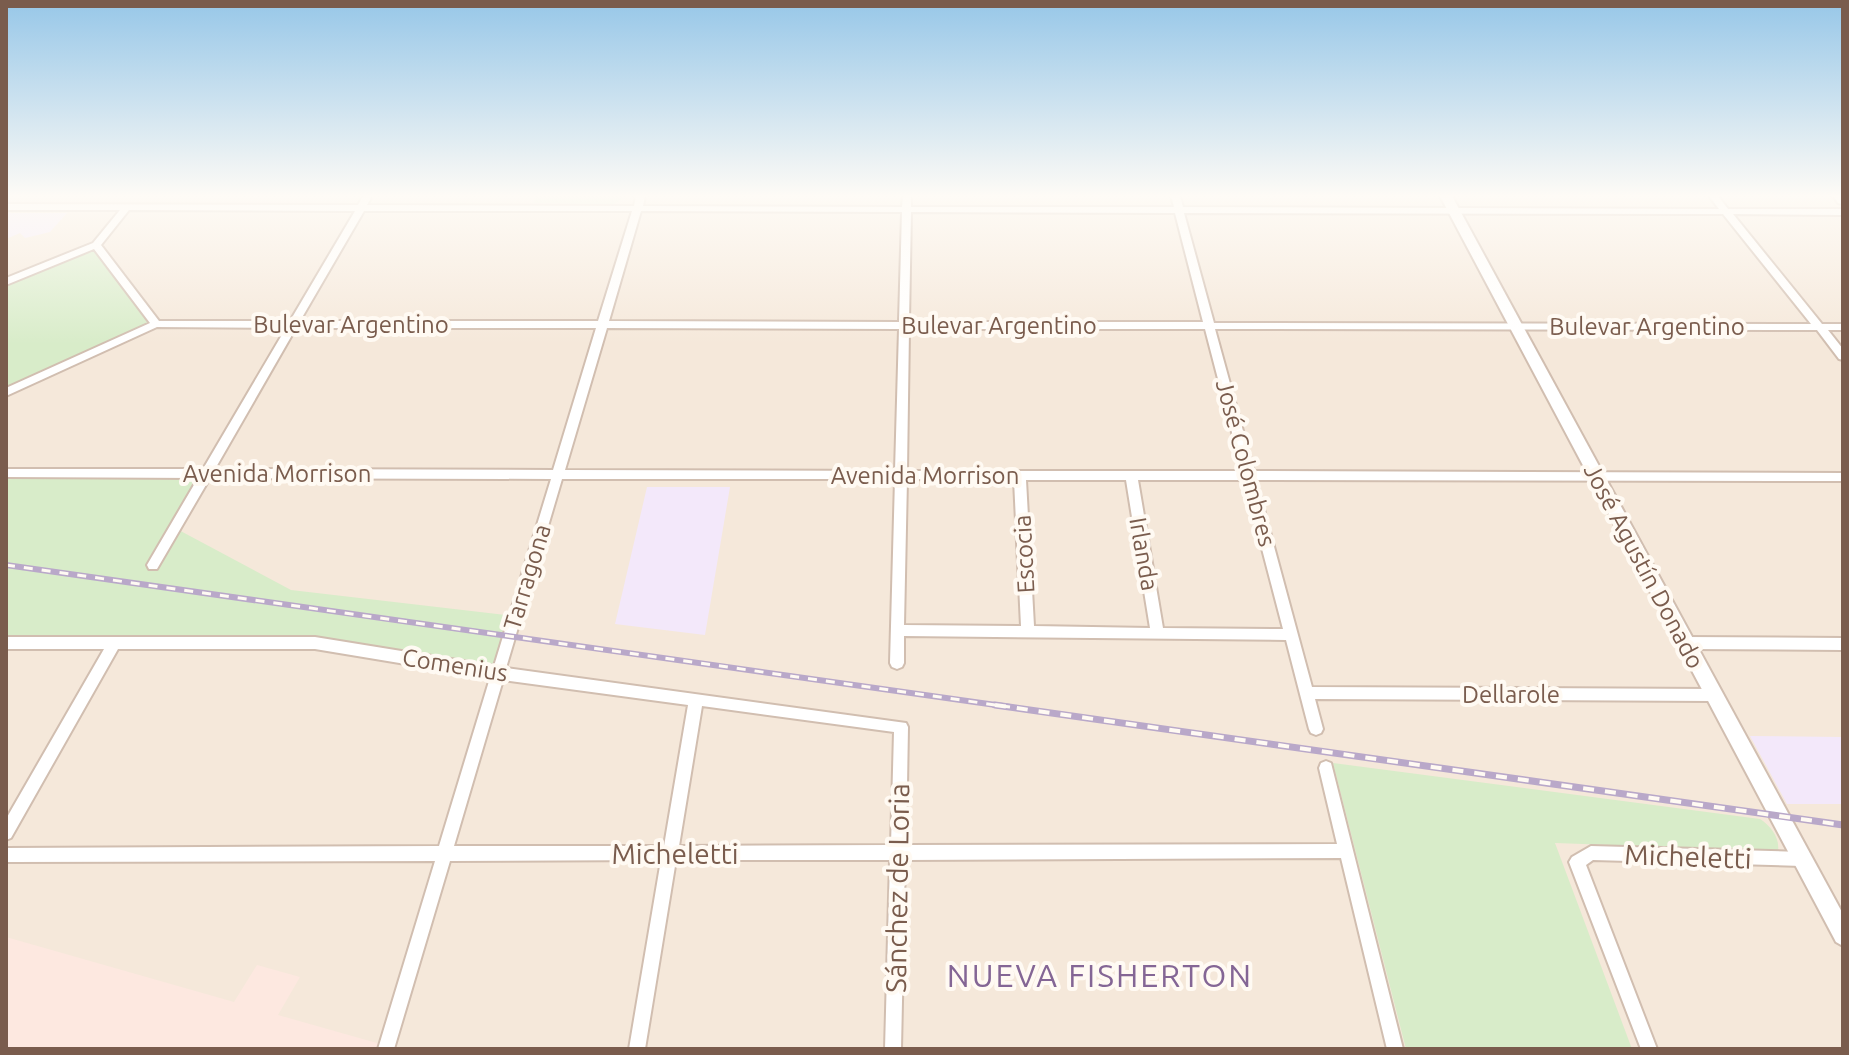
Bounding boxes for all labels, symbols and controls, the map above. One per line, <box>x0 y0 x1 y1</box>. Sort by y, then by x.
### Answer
street label: Bulevar Argentino <box>253 311 449 338</box>
street label: Bulevar Argentino <box>901 312 1097 339</box>
street label: Bulevar Argentino <box>1549 313 1745 340</box>
street label: José Colombres <box>1211 377 1281 549</box>
street label: José Agustín Donado <box>1579 459 1709 673</box>
street label: Avenida Morrison <box>183 460 371 487</box>
street label: Avenida Morrison <box>831 462 1019 489</box>
street label: Escocia <box>1008 514 1040 594</box>
street label: Irlanda <box>1124 515 1164 593</box>
street label: Tarragona <box>498 521 556 633</box>
street label: Comenius <box>400 643 510 687</box>
street label: Dellarole <box>1462 681 1560 708</box>
street label: Sánchez de Loria <box>880 783 914 993</box>
street label: Micheletti <box>611 838 739 869</box>
street label: Micheletti <box>1624 838 1752 874</box>
district label: NUEVA FISHERTON <box>947 957 1253 993</box>

